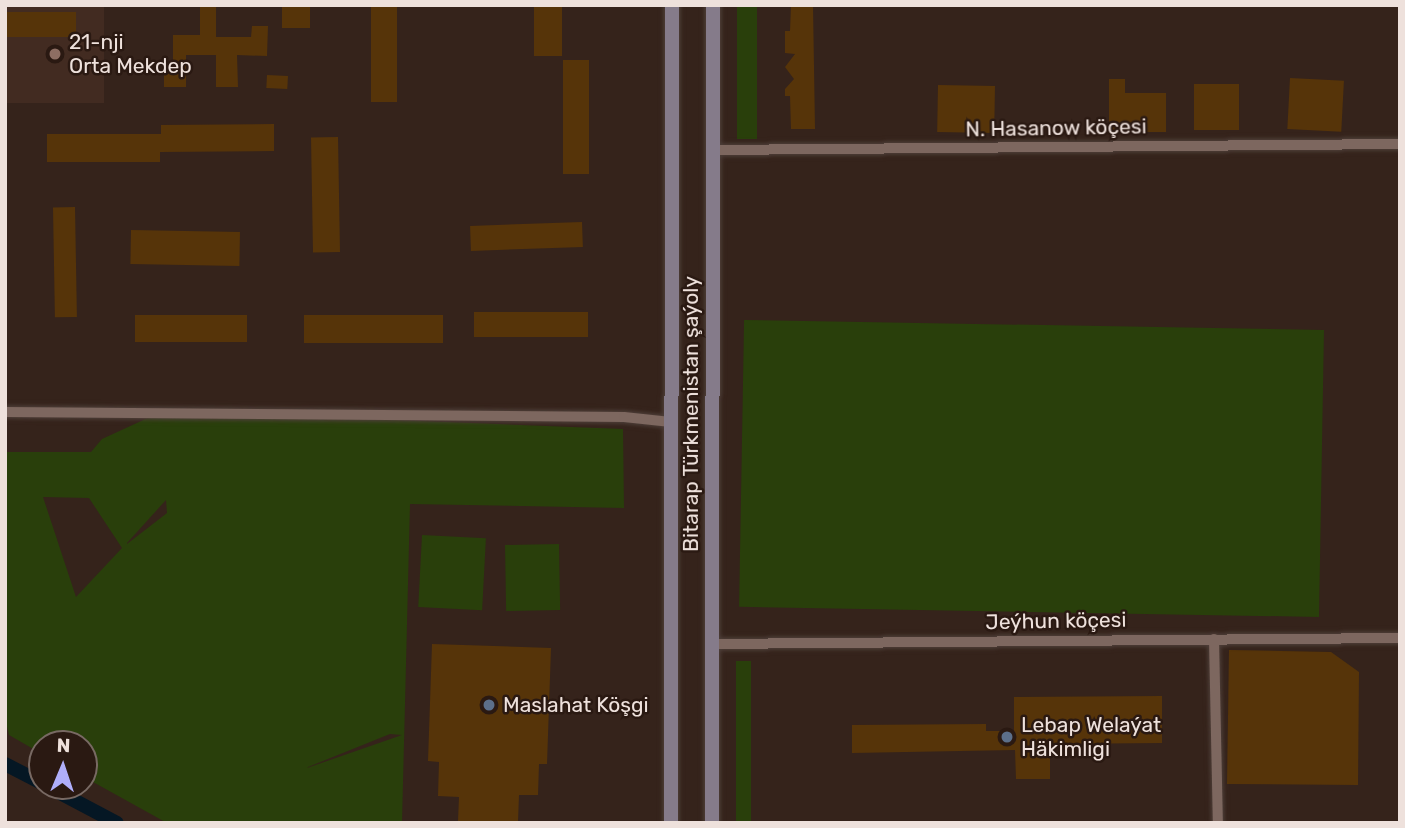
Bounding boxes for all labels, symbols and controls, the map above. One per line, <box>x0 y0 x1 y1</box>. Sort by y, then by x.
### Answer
place label: 21-nji Orta Mekdep <box>69 29 192 79</box>
marker: 21-nji Orta Mekdep <box>47 46 63 62</box>
street label: N. Hasanow köçesi <box>965 114 1147 142</box>
street label: Bitarap Türkmenistan şaýoly <box>678 276 704 552</box>
street label: Jeýhun köçesi <box>985 607 1127 635</box>
place label: Maslahat Köşgi <box>503 692 649 718</box>
marker: Maslahat Köşgi <box>481 697 497 713</box>
place label: Lebap Welaýat Häkimligi <box>1021 712 1162 762</box>
marker: Lebap Welaýat Häkimligi <box>999 729 1015 745</box>
north arrow <box>28 730 98 800</box>
text: N <box>56 734 71 757</box>

